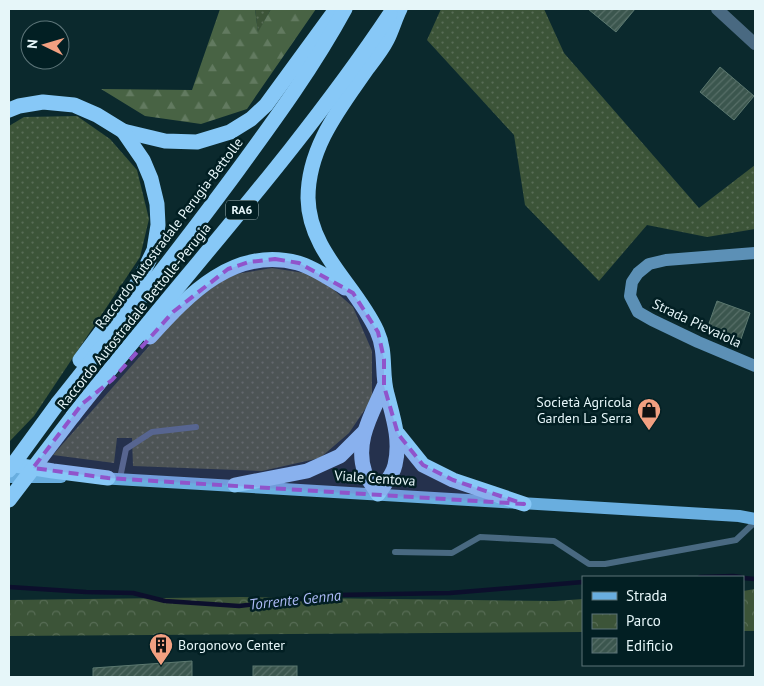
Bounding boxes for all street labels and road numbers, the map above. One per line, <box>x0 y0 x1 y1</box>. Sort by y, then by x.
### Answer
street label: Raccordo Autostradale Perugia-Bettolle <box>91 134 247 332</box>
road number: RA6 <box>226 200 258 220</box>
street label: Raccordo Autostradale Bettolle-Perugia <box>53 219 215 413</box>
street label: Strada Pievaiola <box>649 294 745 352</box>
street label: Viale Centova <box>333 466 416 490</box>

